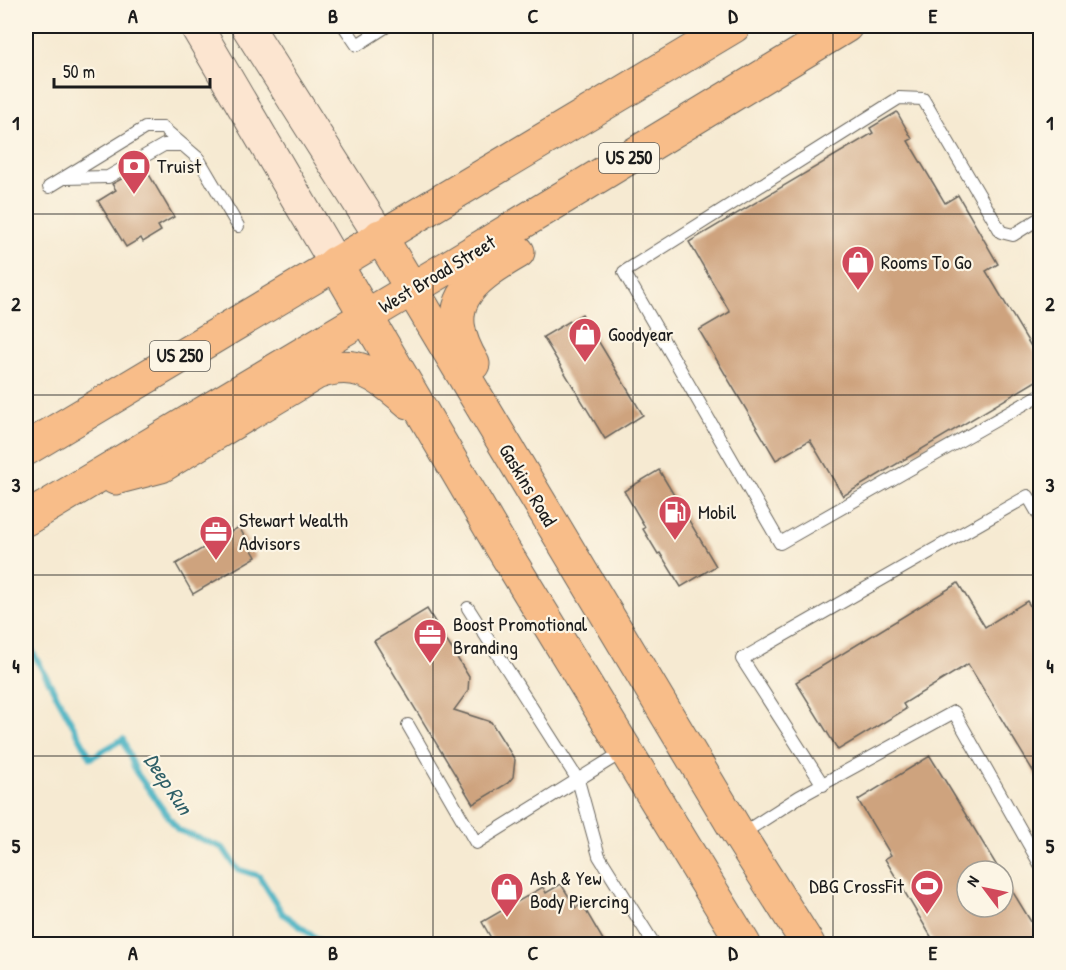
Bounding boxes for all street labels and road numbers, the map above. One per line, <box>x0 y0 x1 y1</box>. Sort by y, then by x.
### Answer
road number: US 250 <box>599 143 659 173</box>
street label: West Broad Street <box>373 227 501 319</box>
road number: US 250 <box>150 341 210 371</box>
street label: Gaskins Road <box>493 438 564 531</box>

